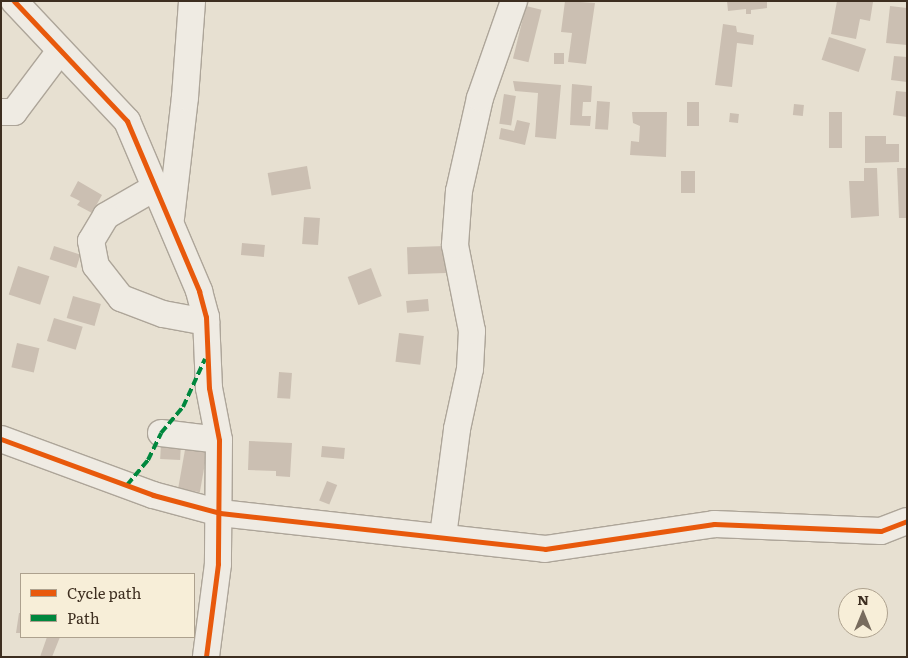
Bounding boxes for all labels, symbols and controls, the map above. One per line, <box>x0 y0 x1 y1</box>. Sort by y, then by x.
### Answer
legend <box>20 573 195 638</box>
text: Cycle path <box>67 581 141 604</box>
north arrow <box>838 588 888 638</box>
text: N <box>857 589 869 609</box>
text: Path <box>67 606 100 629</box>

